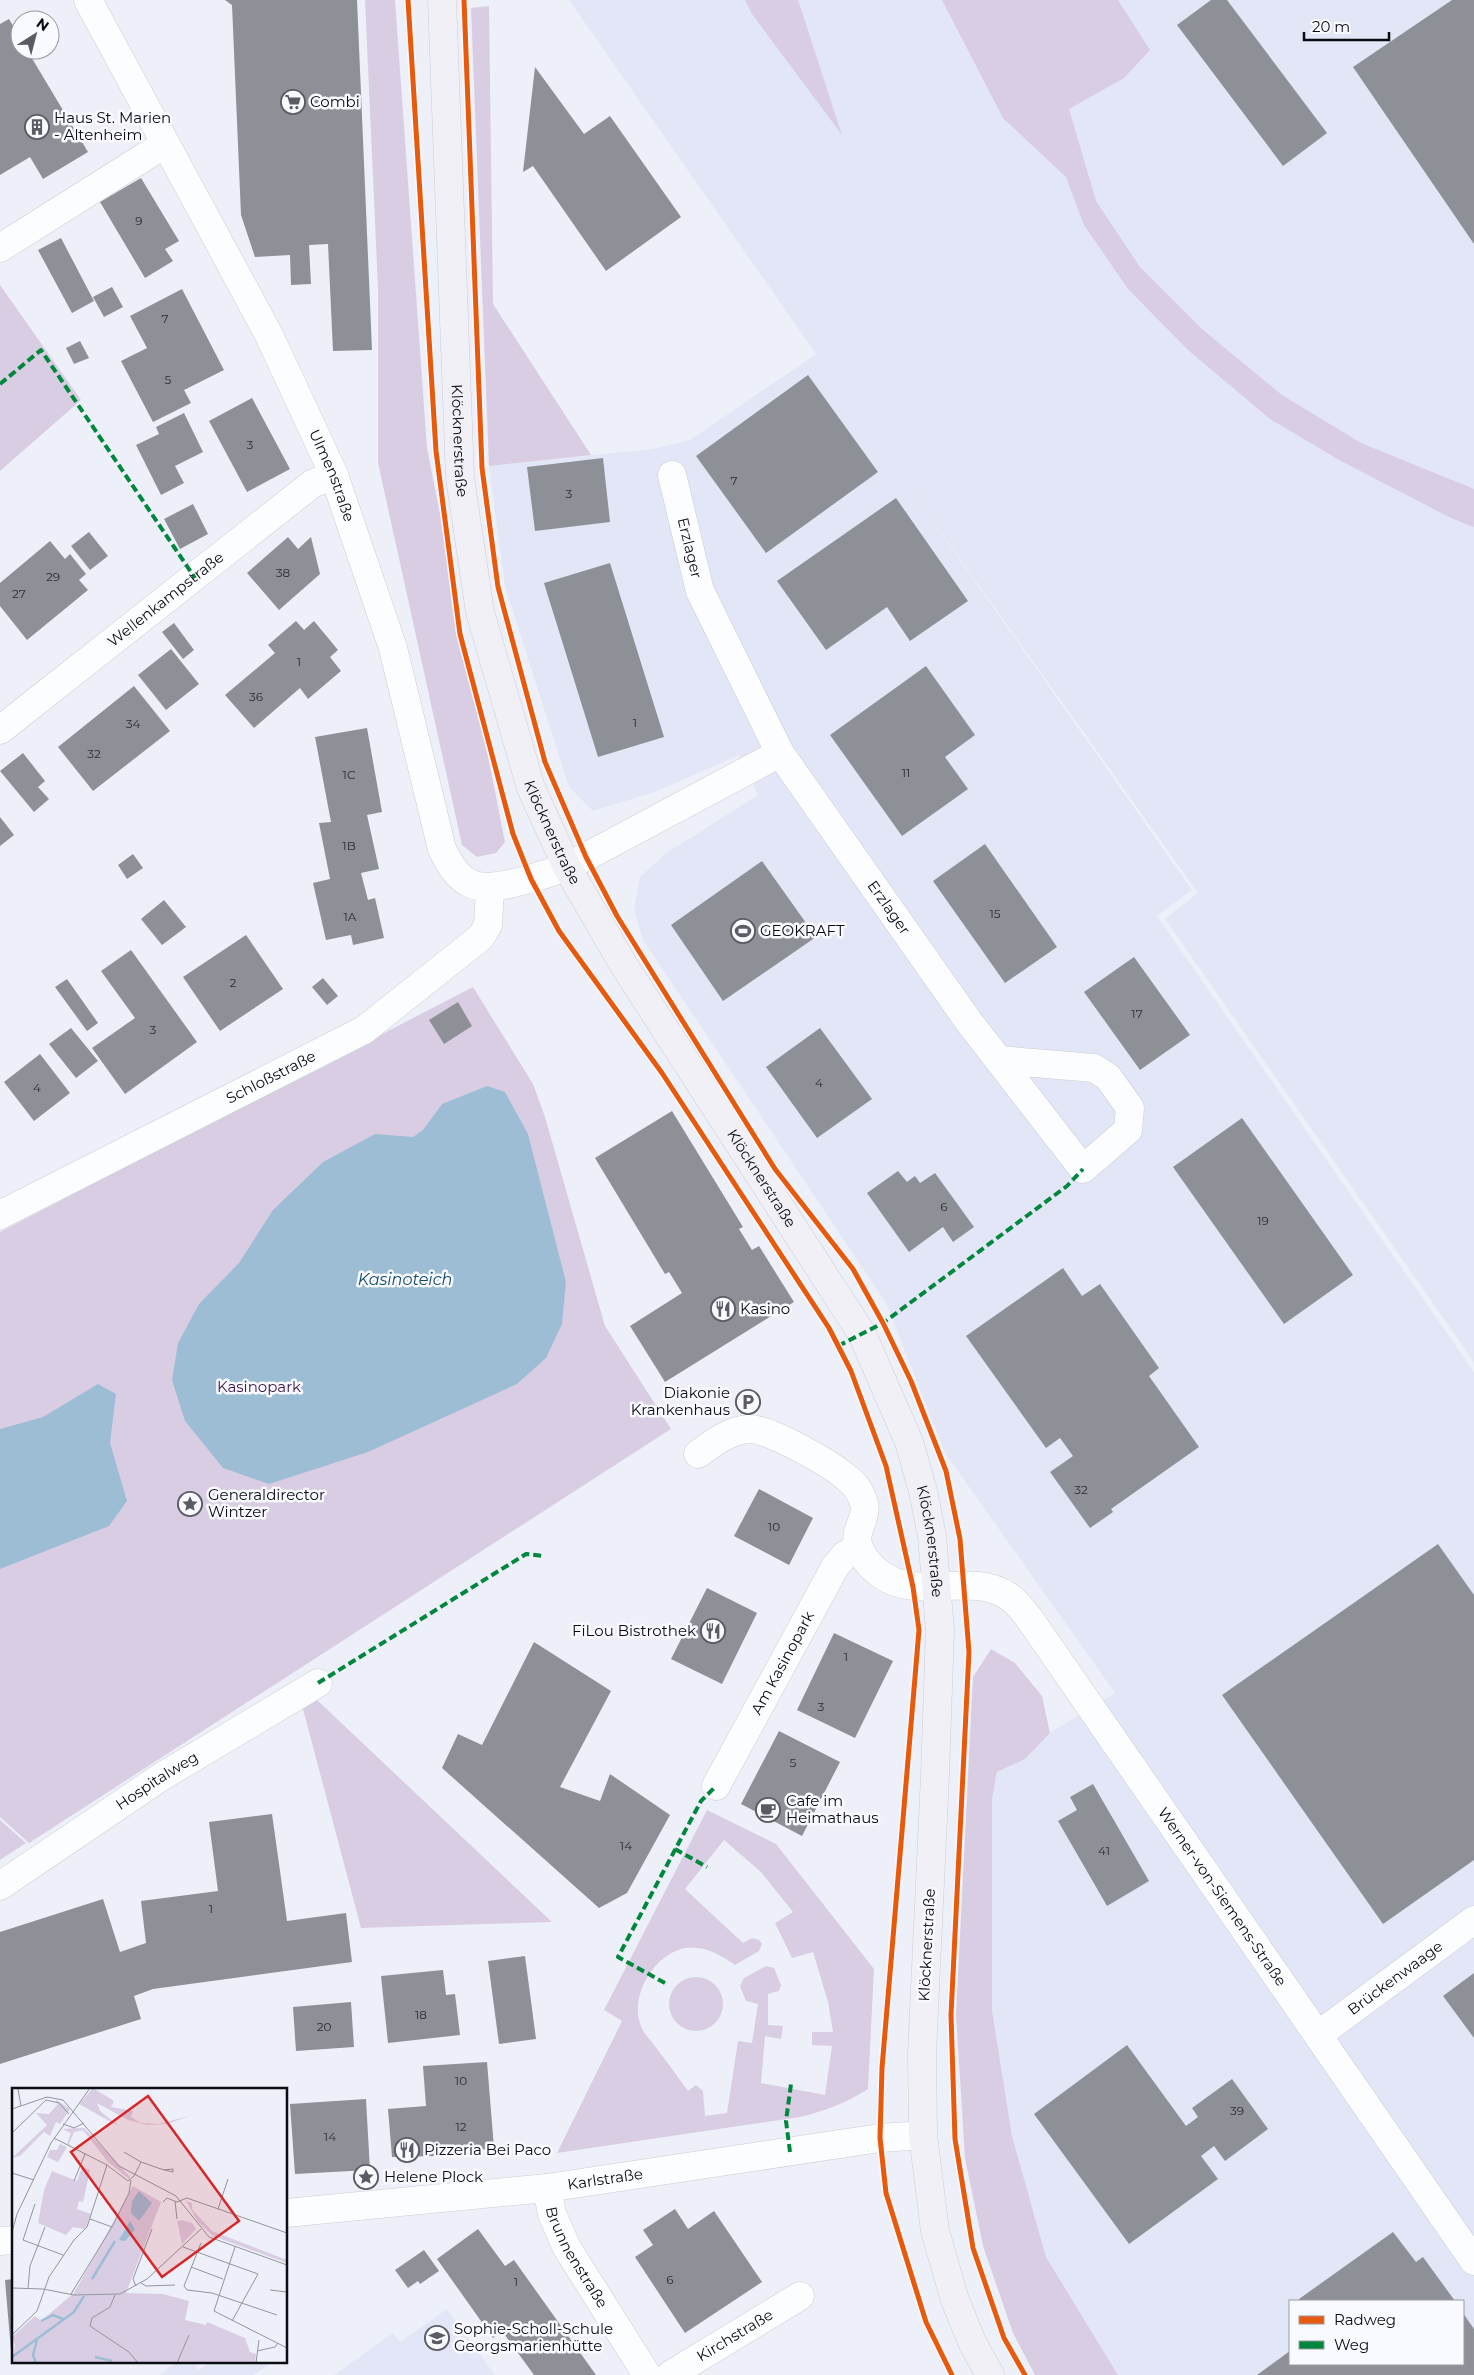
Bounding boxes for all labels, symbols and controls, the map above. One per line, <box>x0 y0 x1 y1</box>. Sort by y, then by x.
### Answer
north arrow <box>10 10 60 60</box>
scale bar <box>1304 10 1389 42</box>
text: N <box>33 14 53 35</box>
text: 20 m <box>1312 17 1350 36</box>
supermarket icon: Combi <box>280 89 306 115</box>
place label: Combi <box>310 92 360 111</box>
place label: Haus St. Marien - Altenheim <box>54 108 171 144</box>
building icon: Haus St. Marien - Altenheim <box>24 114 50 140</box>
house number: 9 <box>135 213 143 228</box>
house number: 7 <box>161 311 169 326</box>
house number: 5 <box>165 372 172 387</box>
street label: Klöcknerstraße <box>447 384 473 498</box>
street label: Ulmenstraße <box>305 426 359 524</box>
house number: 3 <box>247 437 254 452</box>
house number: 7 <box>730 473 738 488</box>
house number: 3 <box>566 486 573 501</box>
street label: Erzlager <box>674 515 707 580</box>
street label: Wellenkampstraße <box>103 547 227 651</box>
house number: 38 <box>276 565 291 580</box>
house number: 29 <box>46 569 60 584</box>
house number: 27 <box>12 586 26 601</box>
house number: 1 <box>297 654 301 669</box>
house number: 36 <box>249 689 263 704</box>
house number: 1 <box>633 715 637 730</box>
house number: 34 <box>126 716 140 731</box>
house number: 32 <box>87 746 101 761</box>
house number: 11 <box>902 765 910 780</box>
house number: 1C <box>343 767 356 782</box>
street label: Klöcknerstraße <box>520 778 585 888</box>
house number: 1B <box>342 838 356 853</box>
street label: Erzlager <box>863 877 915 938</box>
house number: 15 <box>989 906 1001 921</box>
house number: 1A <box>344 909 357 924</box>
sports icon: GEOKRAFT <box>730 918 756 944</box>
place label: GEOKRAFT <box>760 921 845 940</box>
house number: 2 <box>230 975 237 990</box>
house number: 17 <box>1131 1006 1143 1021</box>
house number: 3 <box>150 1022 157 1037</box>
street label: Schloßstraße <box>223 1046 319 1107</box>
house number: 4 <box>815 1075 823 1090</box>
house number: 4 <box>33 1080 41 1095</box>
street label: Klöcknerstraße <box>723 1125 801 1231</box>
house number: 6 <box>940 1199 948 1214</box>
house number: 19 <box>1257 1213 1269 1228</box>
water label: Kasinoteich <box>358 1270 452 1289</box>
restaurant icon: Kasino <box>710 1296 736 1322</box>
place label: Kasino <box>740 1299 790 1318</box>
park label: Kasinopark <box>217 1377 301 1396</box>
place label: Diakonie Krankenhaus <box>631 1383 730 1419</box>
parking icon: Diakonie Krankenhaus <box>735 1389 761 1415</box>
house number: 32 <box>1074 1482 1088 1497</box>
street label: Klöcknerstraße <box>913 1483 947 1598</box>
place label: Generaldirector Wintzer <box>208 1485 325 1521</box>
place icon: Generaldirector Wintzer <box>177 1491 203 1517</box>
house number: 10 <box>768 1519 780 1534</box>
street label: Am Kasinopark <box>747 1608 818 1718</box>
restaurant icon: FiLou Bistrothek <box>700 1618 726 1644</box>
place label: FiLou Bistrothek <box>572 1621 696 1640</box>
house number: 1 <box>844 1649 848 1664</box>
house number: 3 <box>818 1699 825 1714</box>
street label: Hospitalweg <box>112 1747 201 1814</box>
house number: 5 <box>790 1755 797 1770</box>
place label: Cafe im Heimathaus <box>786 1791 879 1827</box>
cafe icon: Cafe im Heimathaus <box>755 1797 781 1823</box>
street label: Werner-von-Siemens-Straße <box>1154 1803 1291 1990</box>
house number: 14 <box>620 1838 632 1853</box>
house number: 41 <box>1098 1843 1110 1858</box>
street label: Klöcknerstraße <box>914 1888 939 2002</box>
house number: 1 <box>209 1901 213 1916</box>
street label: Brückenwaage <box>1344 1936 1446 2019</box>
house number: 18 <box>415 2007 427 2022</box>
house number: 20 <box>317 2019 331 2034</box>
house number: 10 <box>455 2073 467 2088</box>
inset map <box>12 2088 288 2362</box>
house number: 39 <box>1230 2103 1244 2118</box>
house number: 12 <box>455 2119 467 2134</box>
house number: 14 <box>324 2129 336 2144</box>
restaurant icon: Pizzeria Bei Paco <box>394 2137 420 2163</box>
place label: Pizzeria Bei Paco <box>424 2140 551 2159</box>
place icon: Helene Plock <box>353 2164 379 2190</box>
street label: Karlstraße <box>566 2164 644 2194</box>
place label: Helene Plock <box>384 2167 483 2186</box>
street label: Brunnenstraße <box>542 2205 612 2311</box>
house number: 6 <box>666 2272 674 2287</box>
house number: 1 <box>514 2274 518 2289</box>
legend <box>1289 2300 1464 2365</box>
street label: Kirchstraße <box>693 2305 776 2366</box>
text: Radweg <box>1334 2310 1396 2329</box>
place label: Sophie-Scholl-Schule Georgsmarienhütte <box>454 2319 613 2355</box>
school or university icon: Sophie-Scholl-Schule Georgsmarienhütte <box>424 2325 450 2351</box>
text: Weg <box>1334 2335 1369 2354</box>

